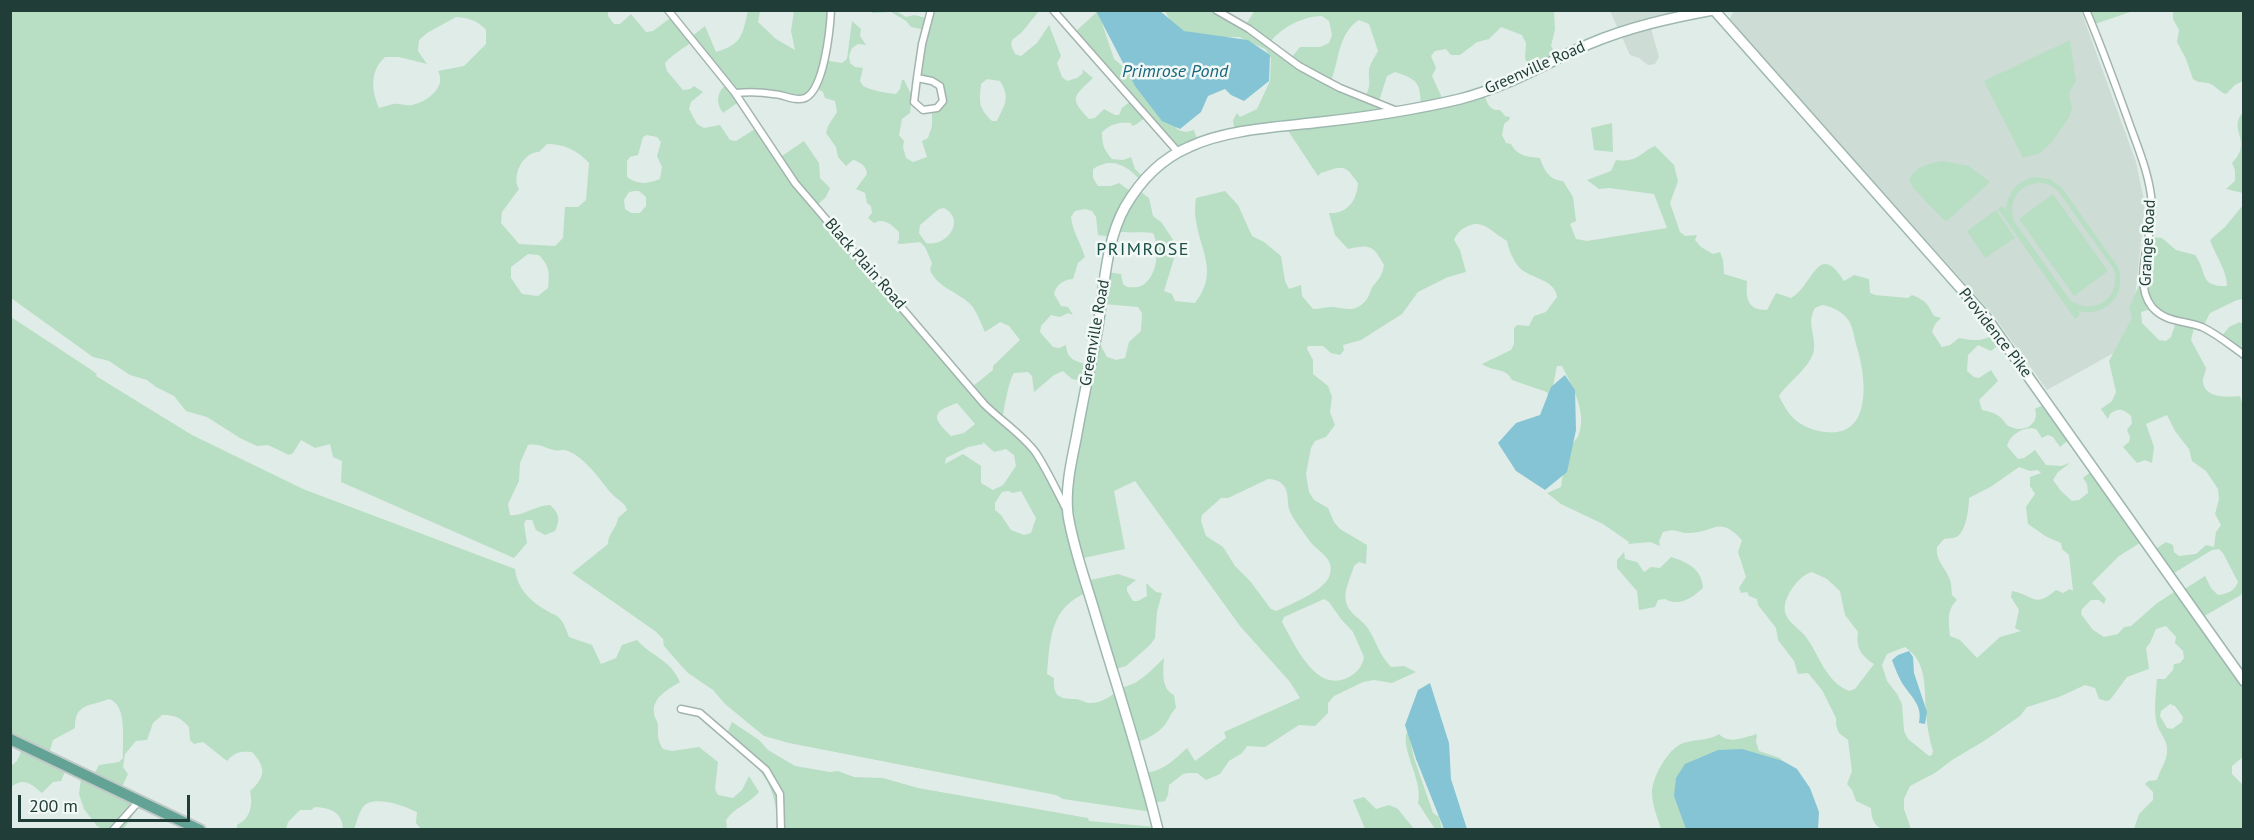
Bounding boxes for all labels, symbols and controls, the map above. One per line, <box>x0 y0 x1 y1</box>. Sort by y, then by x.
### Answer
street label: Greenville Road <box>1482 37 1588 99</box>
water label: Primrose Pond <box>1122 61 1228 83</box>
street label: Grange Road <box>2136 199 2160 287</box>
street label: Black Plain Road <box>820 215 910 313</box>
district label: PRIMROSE <box>1096 239 1190 261</box>
street label: Greenville Road <box>1076 278 1114 388</box>
street label: Providence Pike <box>1954 285 2036 381</box>
scale bar <box>21 783 194 821</box>
text: 200 m <box>29 794 78 817</box>

